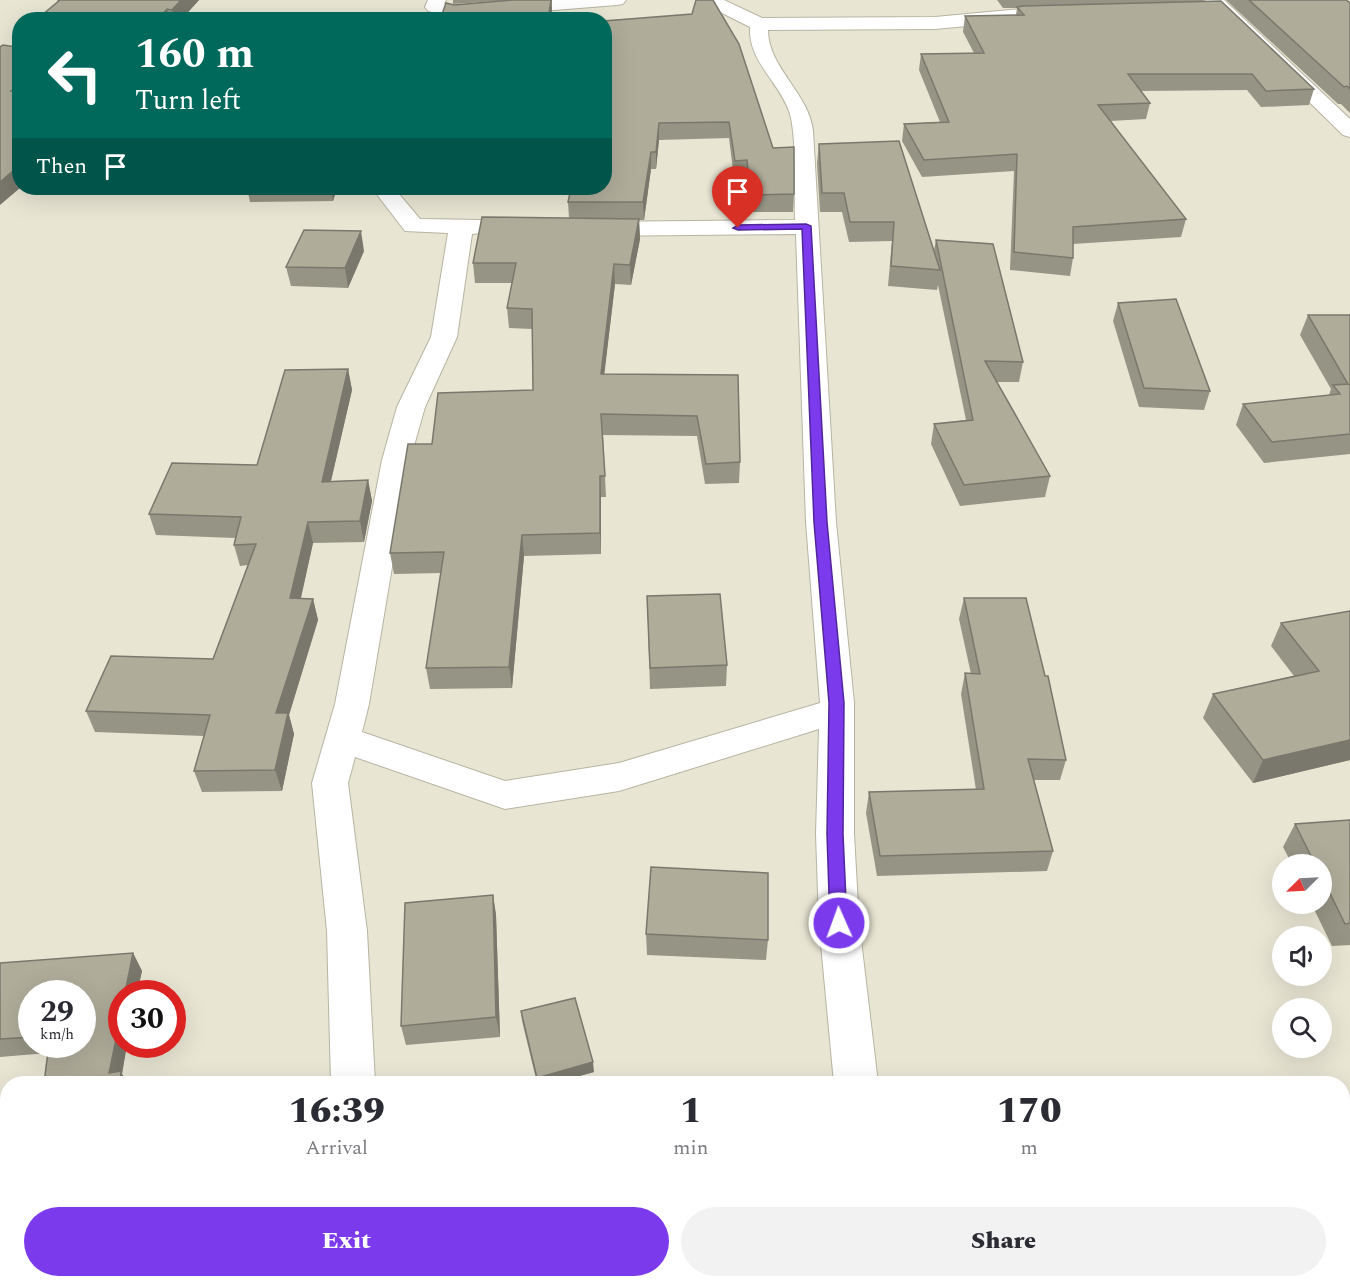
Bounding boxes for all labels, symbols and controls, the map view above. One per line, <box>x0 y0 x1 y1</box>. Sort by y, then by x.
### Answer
text: 160 m <box>135 23 254 86</box>
icon: left <box>36 36 114 114</box>
text: Turn left <box>135 80 241 122</box>
text: Then <box>36 150 87 183</box>
icon: arrive <box>99 150 132 183</box>
pin <box>712 166 763 228</box>
icon: arrive <box>721 175 754 208</box>
north arrow <box>1272 854 1332 914</box>
map controls <box>1272 854 1332 1058</box>
position arrow <box>807 891 871 955</box>
button: sound <box>1272 926 1332 986</box>
speed limit sign: 30 <box>108 980 186 1058</box>
text: 29 <box>40 989 74 1035</box>
button: search <box>1272 998 1332 1058</box>
text: km/h <box>40 1023 74 1046</box>
text: 16:39 <box>288 1084 385 1139</box>
text: 1 <box>680 1084 702 1139</box>
text: 170 <box>997 1084 1062 1139</box>
text: Arrival <box>306 1133 368 1163</box>
text: min <box>673 1133 708 1163</box>
text: m <box>1021 1133 1038 1163</box>
button: Exit <box>24 1207 669 1276</box>
button: Share <box>681 1207 1326 1276</box>

